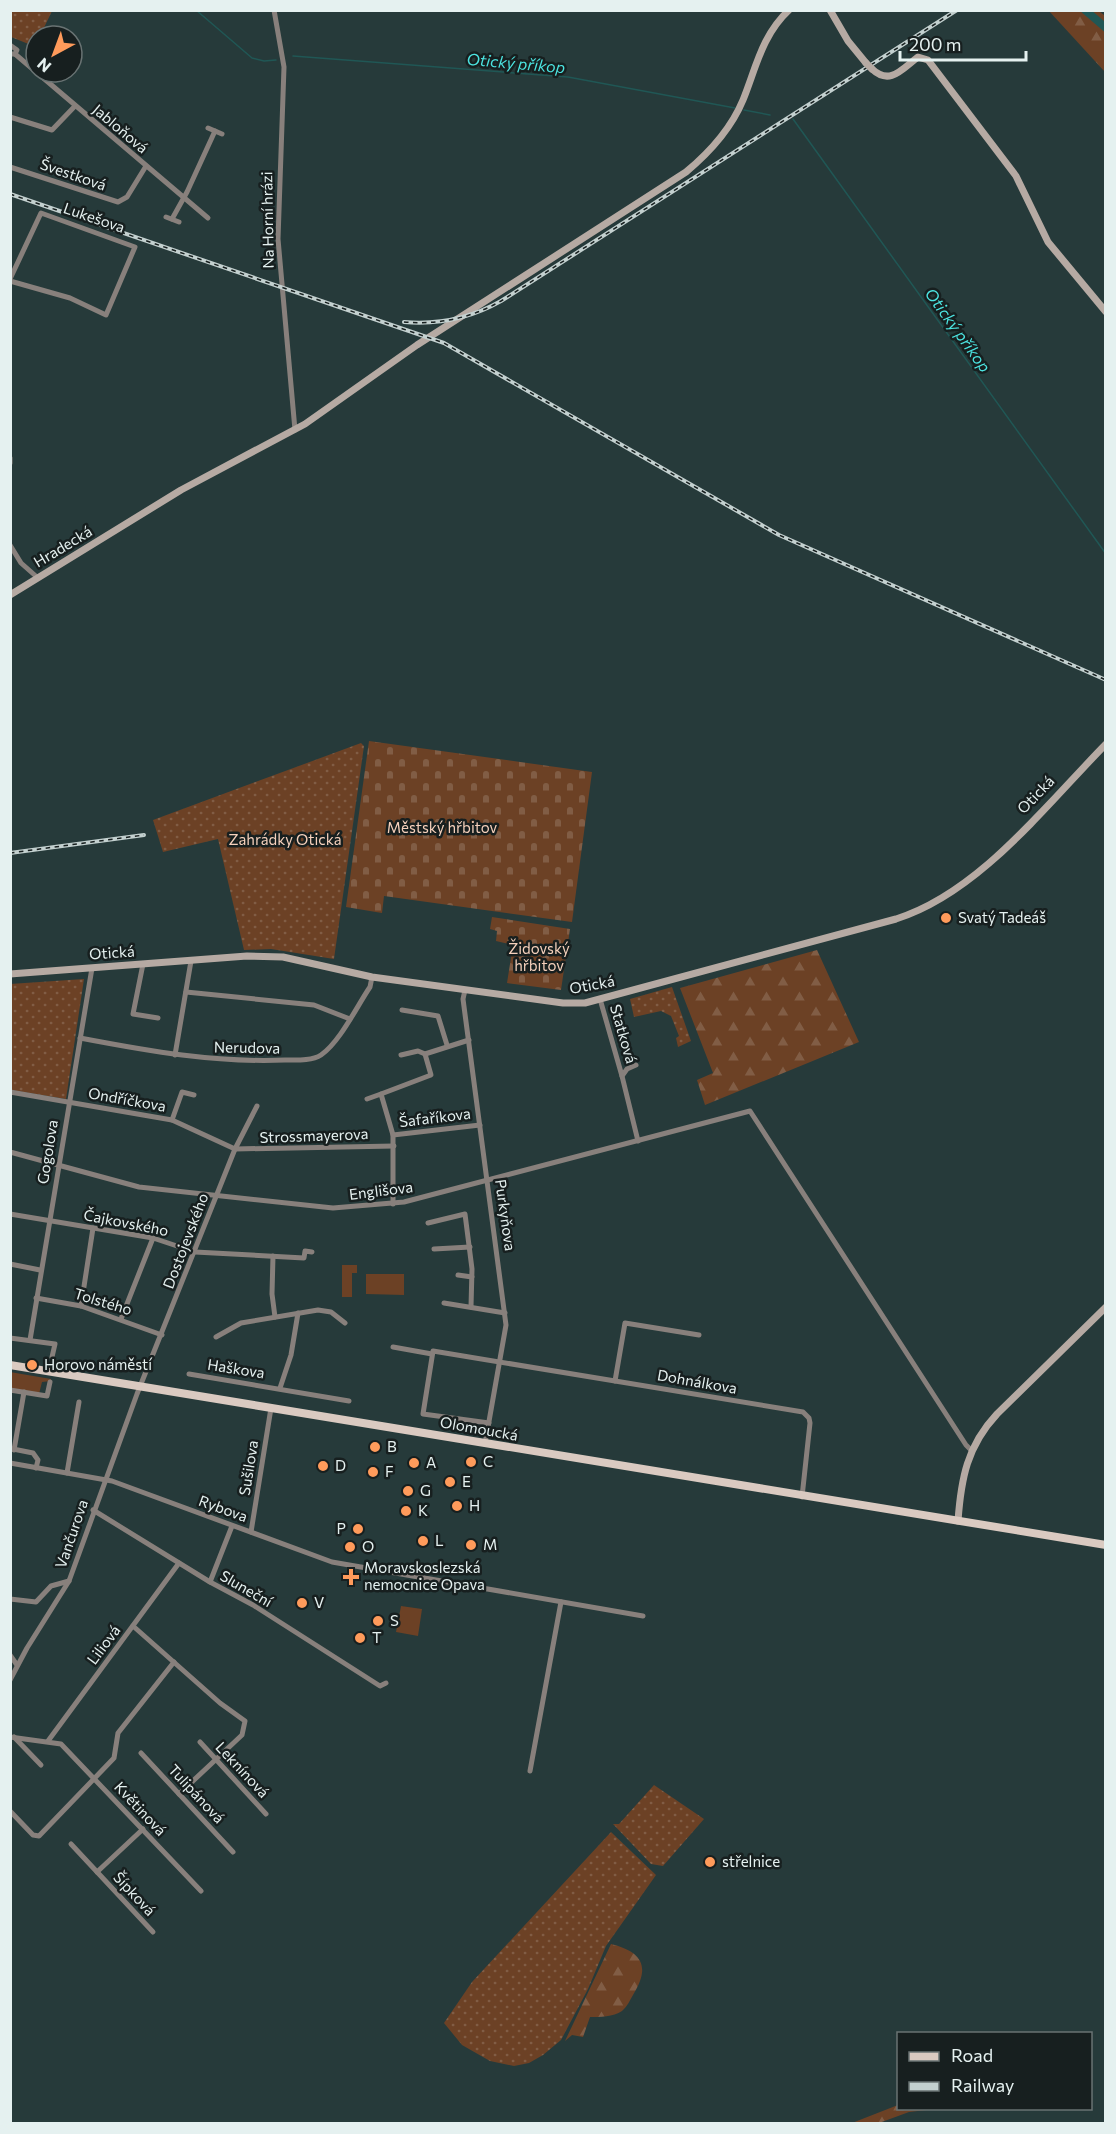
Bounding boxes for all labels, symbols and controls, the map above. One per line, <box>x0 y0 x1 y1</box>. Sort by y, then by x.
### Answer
north arrow <box>24 24 84 84</box>
scale bar <box>900 24 1026 62</box>
text: 200 m <box>909 33 962 55</box>
water label: Otický příkop <box>466 49 566 76</box>
text: N <box>33 55 55 77</box>
street label: Jabloňová <box>89 100 152 156</box>
street label: Švestková <box>38 153 109 194</box>
street label: Na Horní hrázi <box>257 171 277 269</box>
street label: Lukešova <box>61 198 127 236</box>
water label: Otický příkop <box>922 284 995 375</box>
street label: Hradecká <box>30 522 95 571</box>
street label: Otická <box>1013 772 1058 817</box>
park label: Městský hřbitov <box>387 818 498 836</box>
park label: Zahrádky Otická <box>228 830 342 848</box>
place label: Svatý Tadeáš <box>958 908 1046 926</box>
marker: Svatý Tadeáš <box>939 911 953 925</box>
park label: Židovský hřbitov <box>508 938 570 974</box>
street label: Otická <box>89 941 135 963</box>
street label: Otická <box>568 971 616 997</box>
street label: Statková <box>607 1002 641 1065</box>
street label: Nerudova <box>214 1037 280 1057</box>
street label: Ondříčkova <box>87 1083 167 1115</box>
street label: Šafaříkova <box>398 1103 472 1130</box>
street label: Gogolova <box>33 1118 61 1185</box>
street label: Strossmayerova <box>259 1124 369 1146</box>
street label: Englišova <box>348 1177 414 1203</box>
street label: Purkyňova <box>492 1178 520 1252</box>
street label: Dostojevského <box>159 1190 212 1291</box>
street label: Čajkovského <box>82 1204 170 1239</box>
street label: Tolstého <box>72 1284 134 1318</box>
place label: Horovo náměstí <box>44 1355 153 1373</box>
street label: Haškova <box>206 1355 266 1381</box>
marker: Horovo náměstí <box>25 1358 39 1372</box>
street label: Dohnálkova <box>656 1365 738 1397</box>
street label: Olomoucká <box>439 1412 520 1444</box>
place label: B <box>387 1437 397 1455</box>
street label: Sušilova <box>235 1439 261 1497</box>
marker: B <box>368 1440 382 1454</box>
place label: C <box>483 1452 493 1470</box>
place label: A <box>426 1453 436 1471</box>
marker: C <box>464 1455 478 1469</box>
place label: D <box>335 1456 346 1474</box>
marker: A <box>407 1456 421 1470</box>
marker: D <box>316 1459 330 1473</box>
place label: F <box>385 1462 394 1480</box>
marker: F <box>366 1465 380 1479</box>
place label: E <box>462 1472 471 1490</box>
marker: E <box>443 1475 457 1489</box>
place label: G <box>420 1481 431 1499</box>
marker: G <box>401 1484 415 1498</box>
street label: Rybova <box>196 1491 250 1525</box>
place label: H <box>469 1496 480 1514</box>
street label: Vančurova <box>51 1497 91 1570</box>
marker: H <box>450 1499 464 1513</box>
place label: K <box>418 1501 428 1519</box>
marker: K <box>399 1504 413 1518</box>
place label: P <box>337 1519 346 1537</box>
marker: P <box>351 1522 365 1536</box>
place label: L <box>435 1531 444 1549</box>
marker: L <box>416 1534 430 1548</box>
place label: M <box>483 1535 497 1553</box>
place label: O <box>362 1537 374 1555</box>
marker: M <box>464 1538 478 1552</box>
marker: O <box>343 1540 357 1554</box>
place label: Moravskoslezská nemocnice Opava <box>364 1558 485 1593</box>
street label: Sluneční <box>217 1566 277 1611</box>
marker: Moravskoslezská nemocnice Opava <box>342 1568 360 1586</box>
place label: V <box>314 1593 324 1611</box>
marker: V <box>295 1596 309 1610</box>
place label: S <box>390 1611 399 1629</box>
marker: S <box>371 1614 385 1628</box>
street label: Liliová <box>83 1621 124 1667</box>
place label: T <box>372 1628 382 1646</box>
marker: T <box>353 1631 367 1645</box>
street label: Leknínová <box>212 1738 273 1801</box>
street label: Tulipánová <box>165 1760 228 1826</box>
street label: Květinová <box>111 1778 170 1839</box>
place label: střelnice <box>722 1852 780 1870</box>
marker: střelnice <box>703 1855 717 1869</box>
street label: Šípková <box>110 1867 160 1919</box>
legend <box>897 2032 1092 2110</box>
text: Road <box>951 2044 993 2066</box>
text: Railway <box>951 2074 1014 2096</box>

